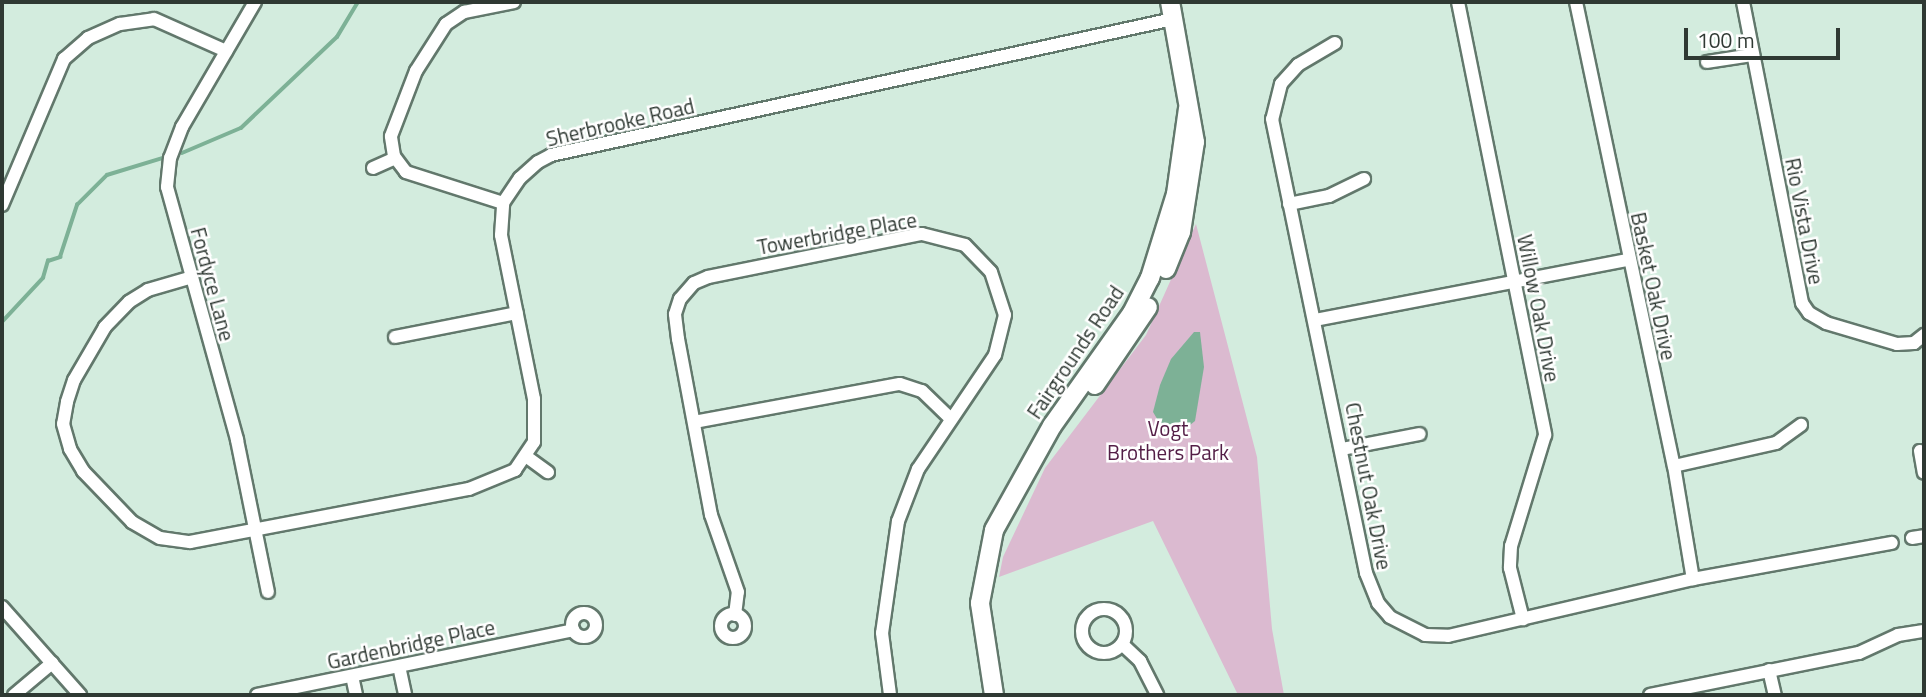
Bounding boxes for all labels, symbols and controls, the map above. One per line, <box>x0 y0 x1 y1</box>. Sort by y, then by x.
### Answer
scale bar <box>1688 14 1844 58</box>
text: 100 m <box>1697 24 1754 56</box>
street label: Sherbrooke Road <box>543 93 697 151</box>
street label: Rio Vista Drive <box>1780 156 1830 286</box>
street label: Towerbridge Place <box>755 207 919 259</box>
street label: Basket Oak Drive <box>1626 210 1682 362</box>
street label: Fordyce Lane <box>186 224 240 344</box>
street label: Willow Oak Drive <box>1512 232 1566 384</box>
street label: Fairgrounds Road <box>1021 281 1129 423</box>
street label: Chestnut Oak Drive <box>1340 400 1398 572</box>
park label: Vogt Brothers Park <box>1107 415 1229 465</box>
street label: Gardenbridge Place <box>325 614 497 674</box>

